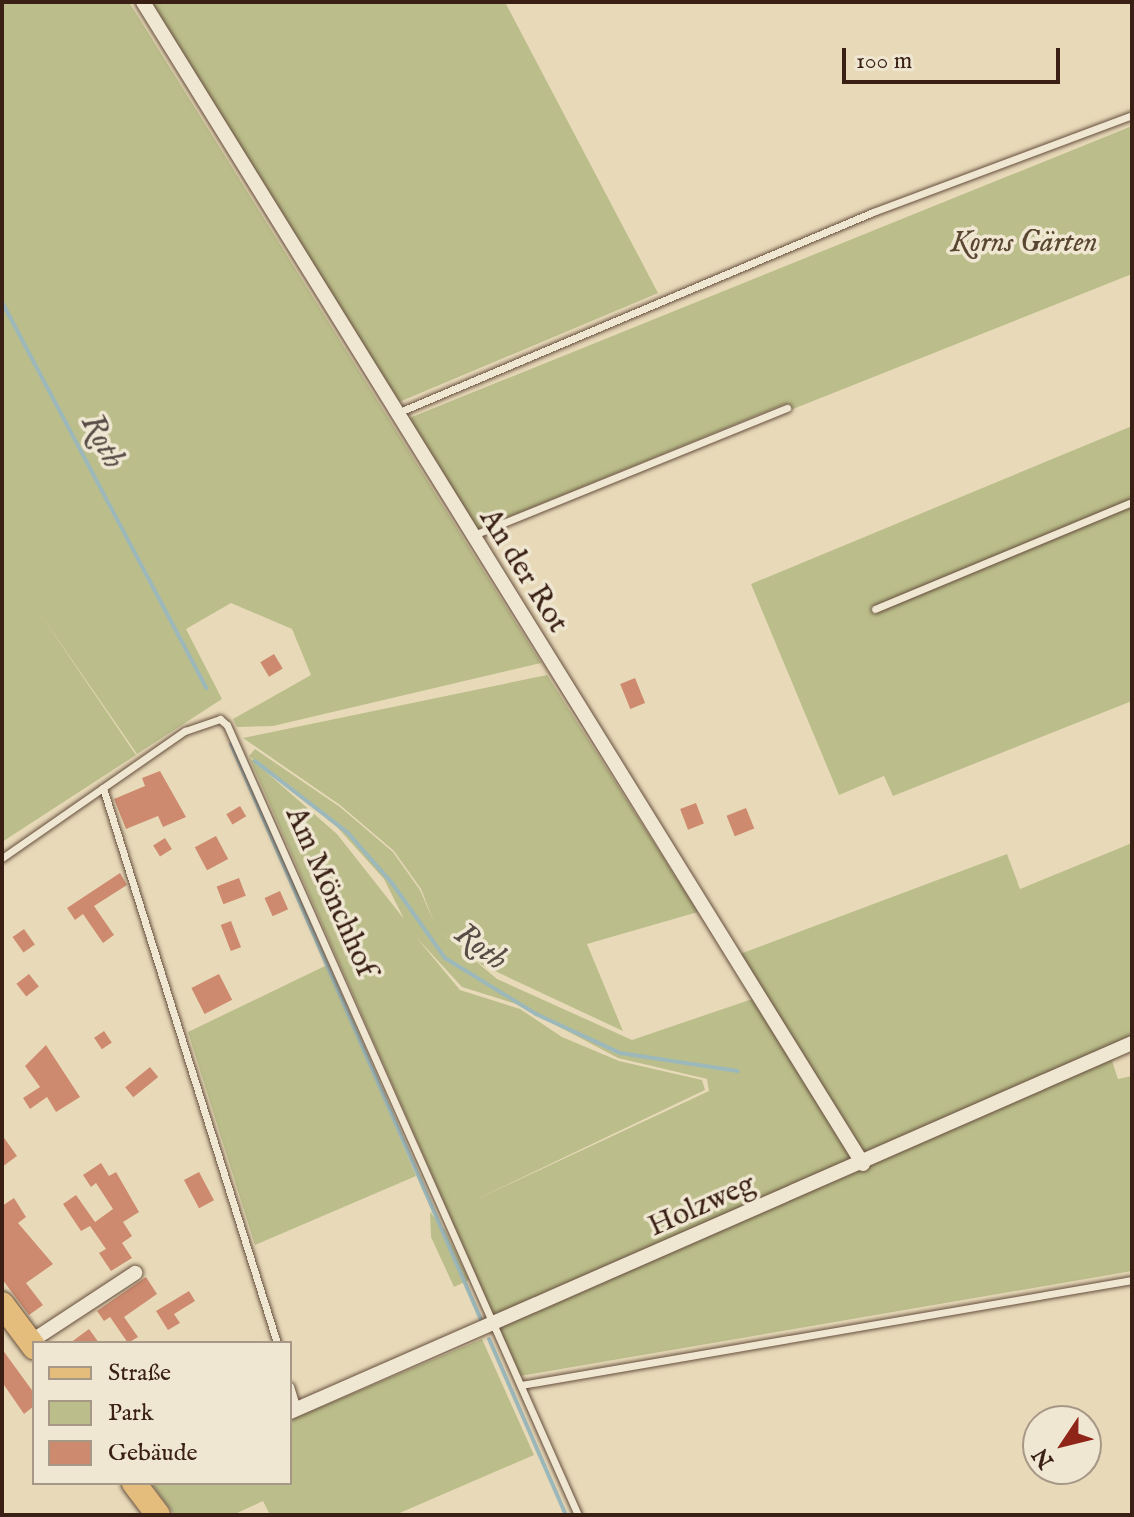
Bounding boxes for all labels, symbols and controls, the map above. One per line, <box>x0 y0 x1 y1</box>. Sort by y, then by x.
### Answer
scale bar <box>846 32 1064 82</box>
text: 100 m <box>856 46 912 77</box>
park label: Korns Gärten <box>950 225 1098 261</box>
water label: Roth <box>71 408 131 476</box>
street label: An der Rot <box>471 502 575 640</box>
street label: Am Mönchhof <box>277 802 383 982</box>
water label: Roth <box>446 916 514 980</box>
street label: Holzweg <box>643 1167 761 1245</box>
legend <box>32 1341 292 1485</box>
text: Straße <box>108 1358 171 1389</box>
text: Park <box>108 1398 154 1429</box>
north arrow <box>1022 1405 1102 1485</box>
text: Gebäude <box>108 1438 198 1469</box>
text: N <box>1027 1442 1061 1473</box>

